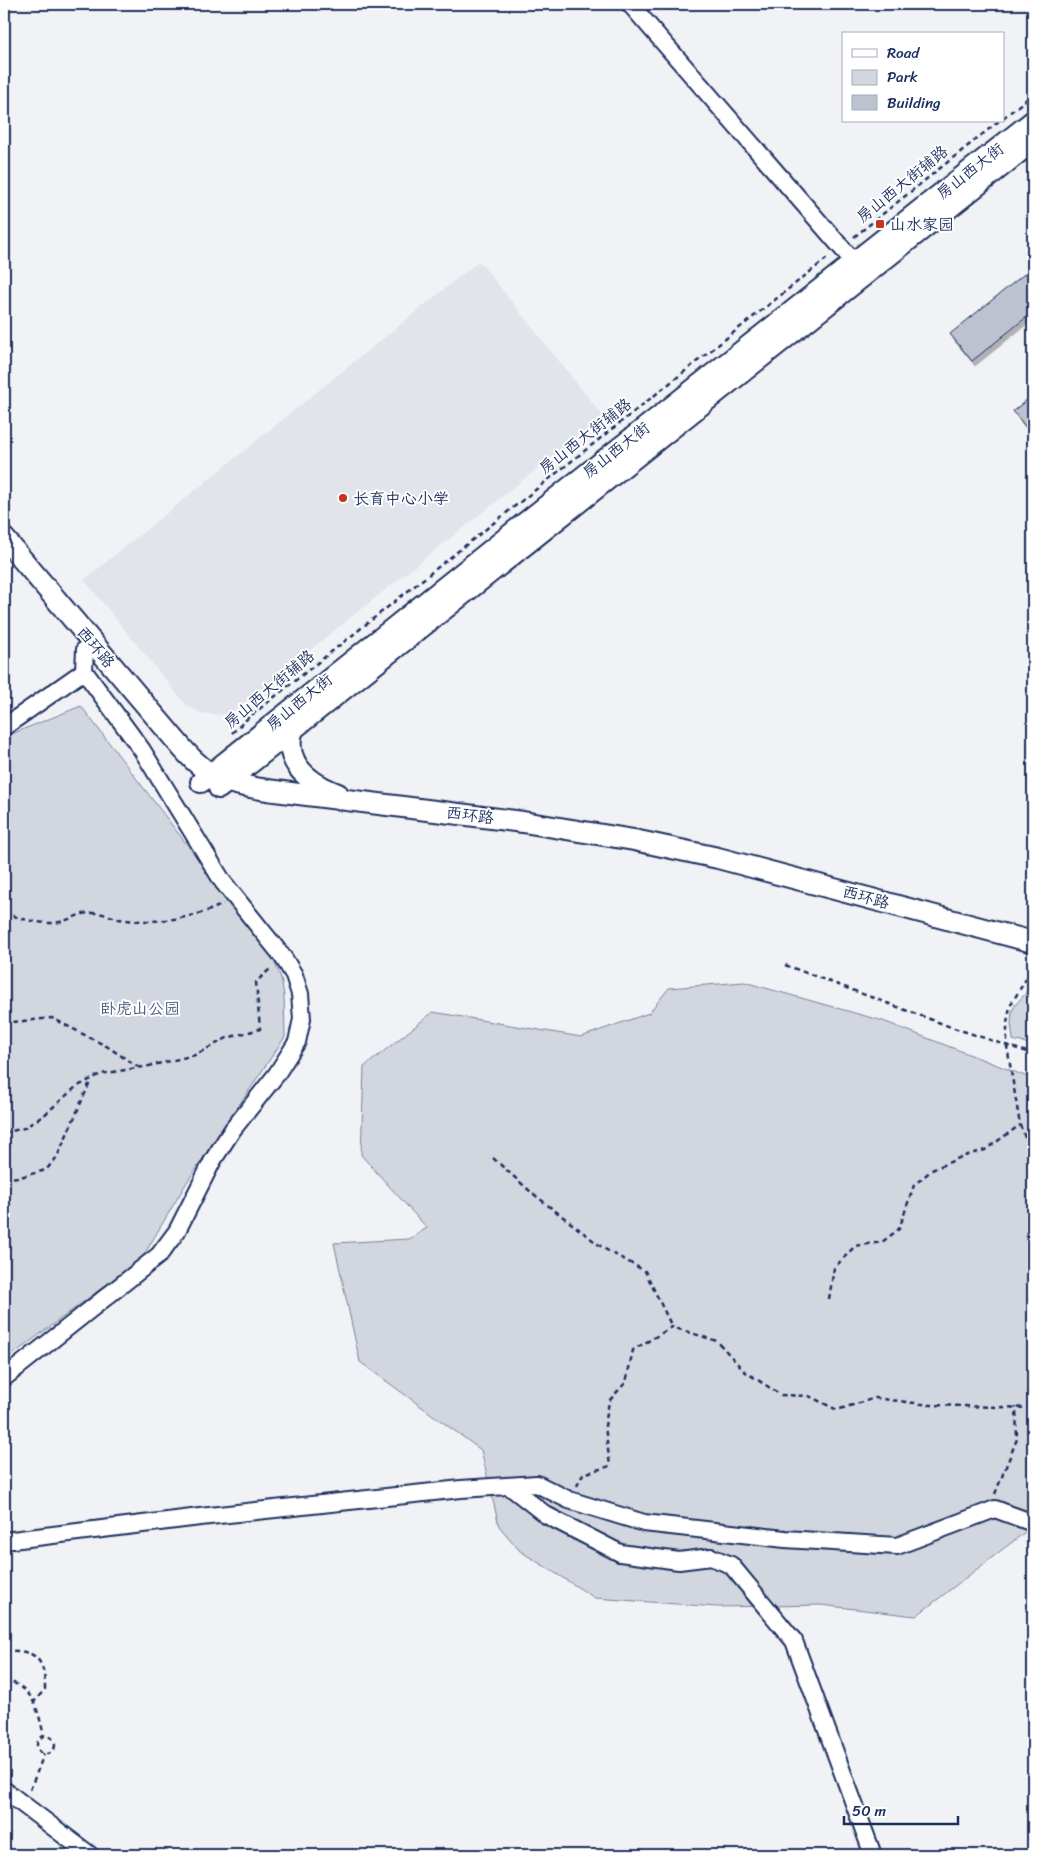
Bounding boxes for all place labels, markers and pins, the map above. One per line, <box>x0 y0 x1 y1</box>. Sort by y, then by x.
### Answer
place label: 山水家园 <box>890 210 954 239</box>
marker: 山水家园 <box>874 218 886 230</box>
place label: 长育中心小学 <box>353 484 449 513</box>
marker: 长育中心小学 <box>337 492 349 504</box>

